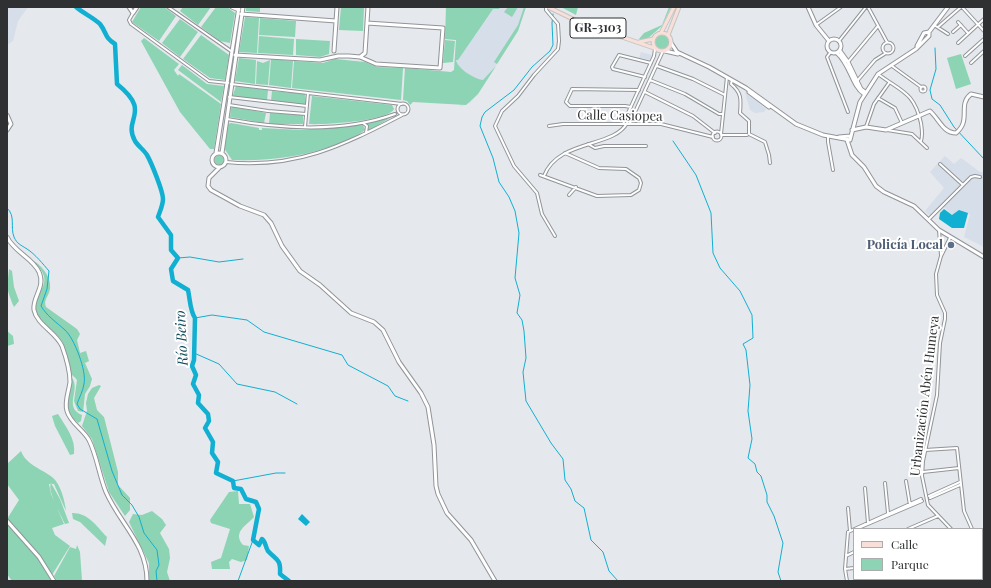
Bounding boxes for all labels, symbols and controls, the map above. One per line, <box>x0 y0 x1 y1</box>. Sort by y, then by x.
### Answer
road number: GR-3103 <box>570 18 626 38</box>
street label: Calle Casiopea <box>577 107 663 125</box>
place label: Policía Local <box>867 237 943 253</box>
marker: Policía Local <box>946 240 956 250</box>
water label: Río Beiro <box>172 310 192 366</box>
street label: Urbanización Abén Humeya <box>907 315 943 477</box>
legend <box>853 528 983 580</box>
text: Calle <box>891 536 918 552</box>
text: Parque <box>891 556 929 572</box>

